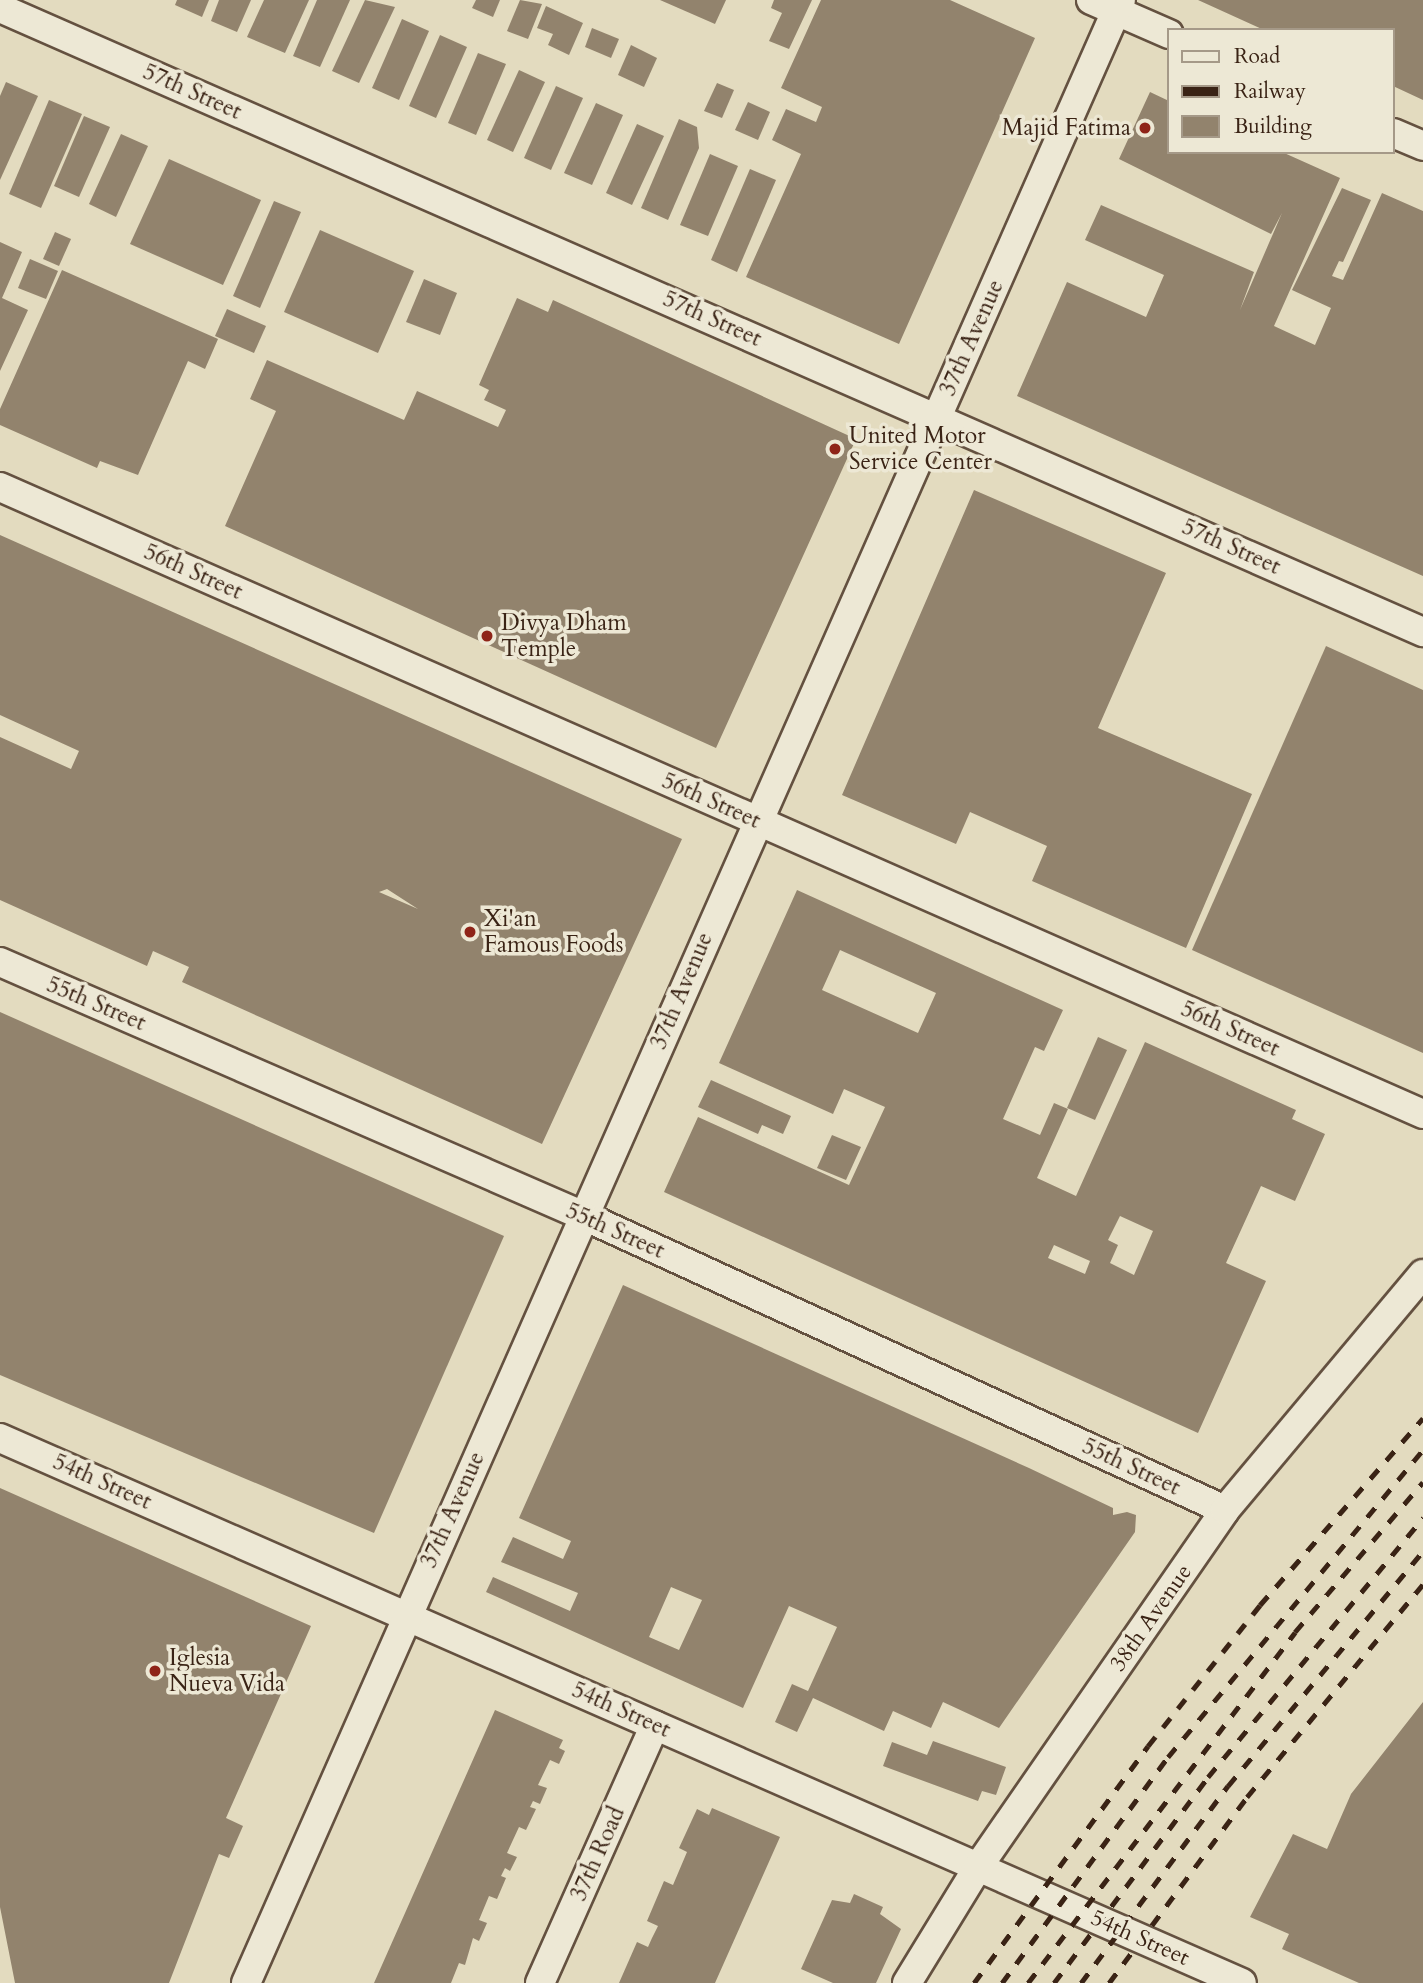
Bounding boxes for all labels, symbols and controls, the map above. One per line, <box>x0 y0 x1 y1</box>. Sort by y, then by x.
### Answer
legend <box>1168 28 1395 154</box>
text: Road <box>1234 42 1280 71</box>
street label: 57th Street <box>138 58 246 126</box>
text: Railway <box>1234 77 1306 106</box>
text: Building <box>1234 112 1312 141</box>
place label: Majid Fatima <box>1002 114 1131 142</box>
marker: Majid Fatima <box>1137 120 1153 136</box>
street label: 37th Avenue <box>934 276 1010 400</box>
street label: 57th Street <box>658 285 766 353</box>
place label: United Motor Service Center <box>849 422 992 476</box>
marker: United Motor Service Center <box>827 441 843 457</box>
street label: 57th Street <box>1177 513 1285 581</box>
street label: 56th Street <box>139 538 247 606</box>
place label: Divya Dham Temple <box>501 609 627 663</box>
marker: Divya Dham Temple <box>479 628 495 644</box>
street label: 56th Street <box>657 767 765 835</box>
place label: Xi'an Famous Foods <box>484 905 623 959</box>
marker: Xi'an Famous Foods <box>462 924 478 940</box>
street label: 37th Avenue <box>645 928 719 1054</box>
street label: 55th Street <box>42 971 150 1037</box>
street label: 56th Street <box>1176 995 1284 1063</box>
street label: 55th Street <box>561 1197 669 1265</box>
street label: 55th Street <box>1078 1432 1184 1502</box>
street label: 54th Street <box>48 1448 156 1516</box>
street label: 37th Avenue <box>415 1448 491 1572</box>
street label: 38th Avenue <box>1104 1559 1198 1677</box>
place label: Iglesia Nueva Vida <box>169 1644 285 1698</box>
marker: Iglesia Nueva Vida <box>147 1663 163 1679</box>
street label: 54th Street <box>567 1676 675 1744</box>
street label: 37th Road <box>565 1803 631 1905</box>
street label: 54th Street <box>1086 1904 1194 1972</box>

